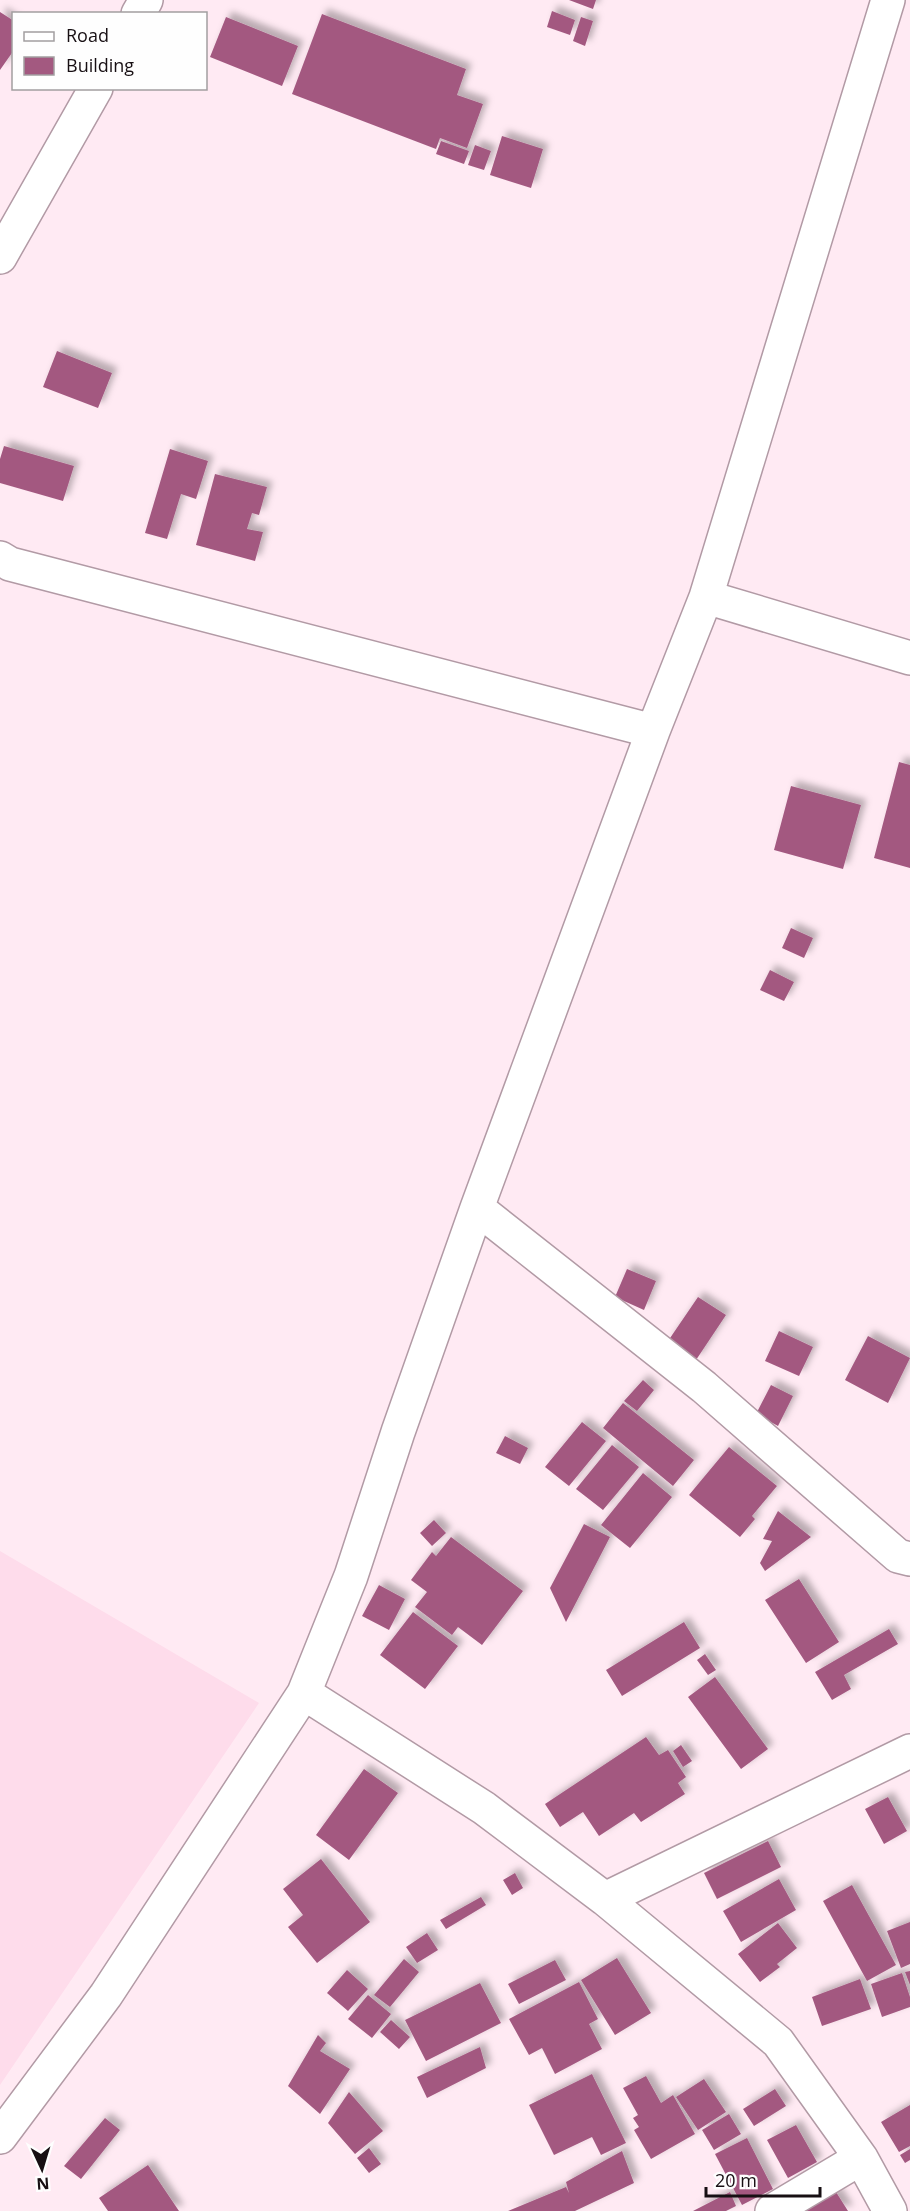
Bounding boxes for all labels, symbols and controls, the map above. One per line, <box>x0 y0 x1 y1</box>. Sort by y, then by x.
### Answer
legend <box>12 12 207 90</box>
text: Road <box>66 23 109 47</box>
text: Building <box>66 53 134 77</box>
north arrow <box>12 2139 72 2199</box>
scale bar <box>706 2160 820 2198</box>
text: 20 m <box>715 2168 757 2192</box>
text: N <box>36 2173 50 2195</box>

